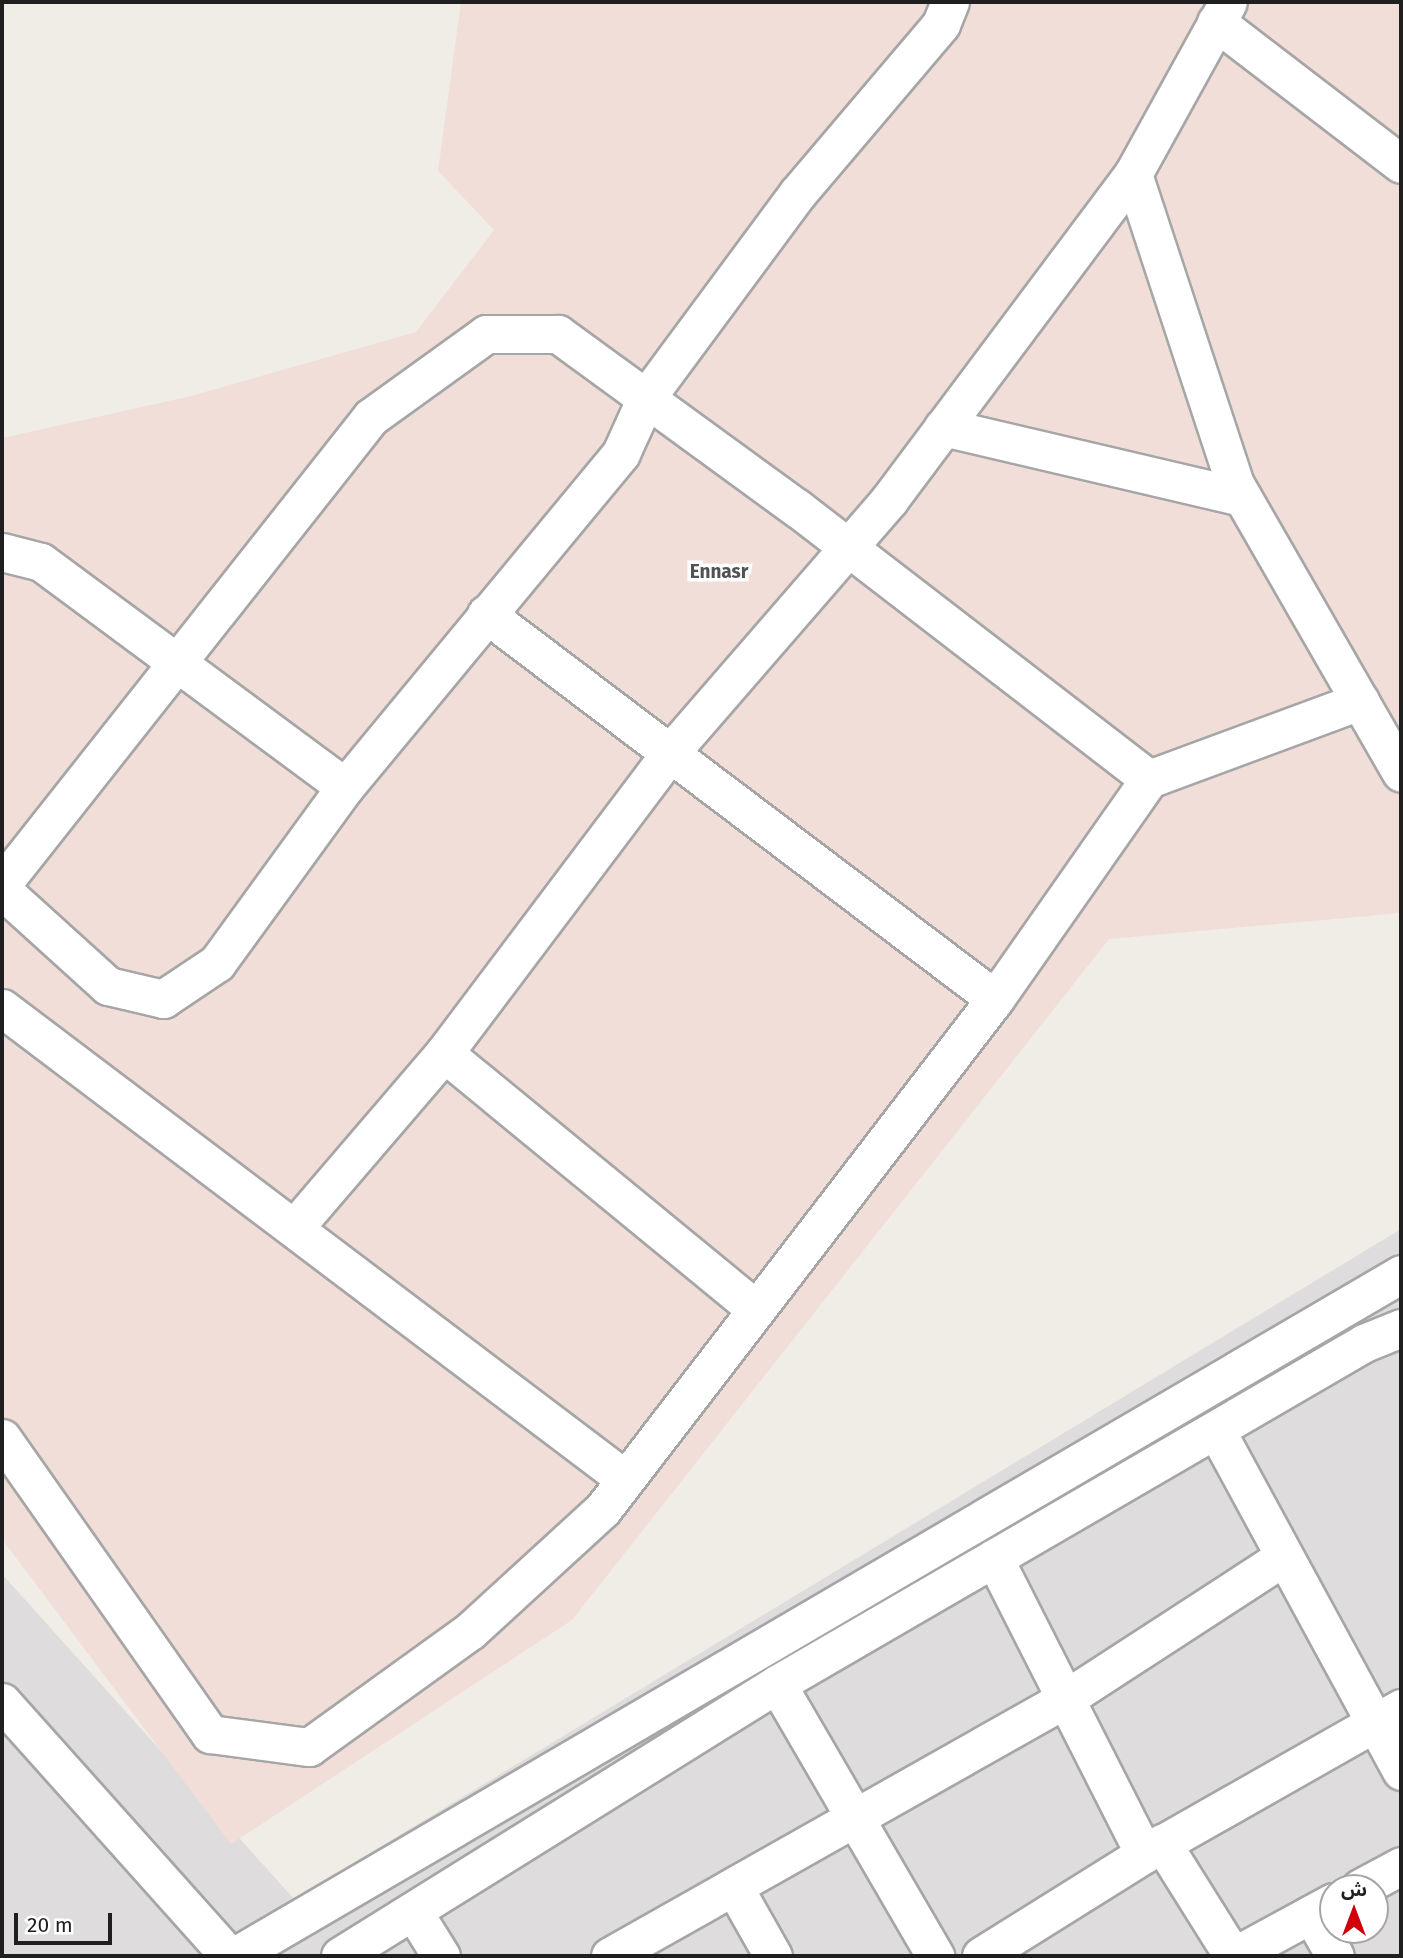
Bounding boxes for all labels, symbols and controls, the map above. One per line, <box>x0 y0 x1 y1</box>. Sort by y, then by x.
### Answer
district label: Ennasr <box>690 561 748 583</box>
north arrow <box>1319 1874 1389 1944</box>
text: ش <box>1341 1878 1367 1901</box>
scale bar <box>18 1898 116 1942</box>
text: 20 m <box>27 1912 73 1938</box>

